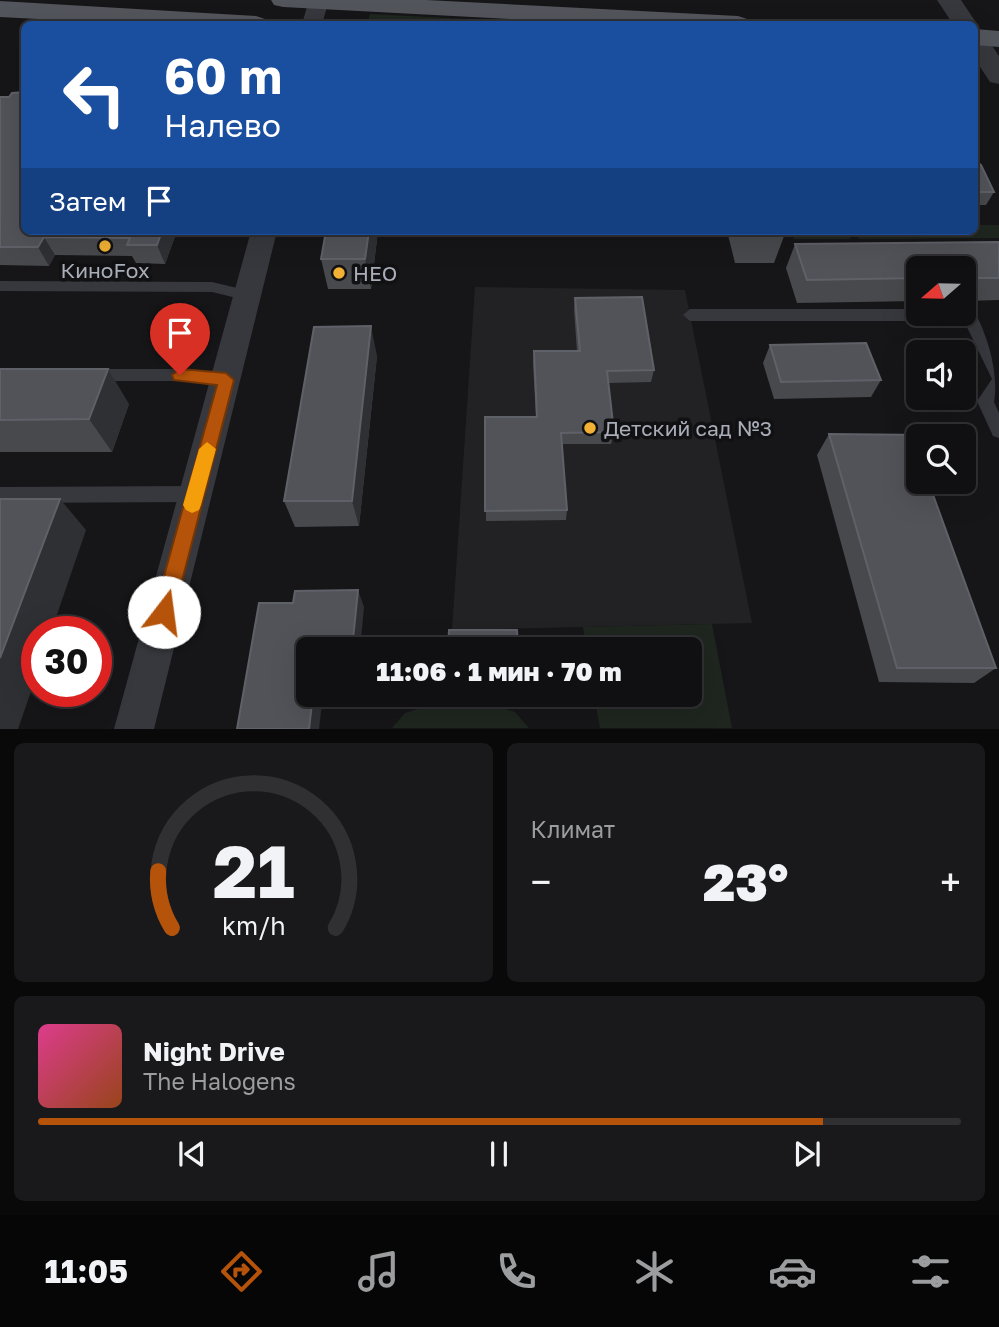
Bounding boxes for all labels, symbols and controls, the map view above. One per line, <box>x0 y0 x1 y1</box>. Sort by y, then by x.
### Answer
text: 60 m <box>164 46 282 105</box>
icon: left <box>49 49 140 140</box>
text: Налево <box>164 106 281 144</box>
icon: arrive <box>140 182 178 220</box>
text: Затем <box>49 186 126 217</box>
marker: КиноFox <box>97 238 113 254</box>
north arrow <box>906 256 976 326</box>
map controls <box>906 256 976 494</box>
place label: КиноFox <box>61 257 150 283</box>
place label: НЕО <box>353 260 397 286</box>
marker: НЕО <box>331 265 347 281</box>
pin <box>150 303 210 375</box>
icon: arrive <box>161 314 199 352</box>
button: sound <box>906 340 976 410</box>
place label: Детский сад №3 <box>604 415 772 441</box>
marker: Детский сад №3 <box>582 420 598 436</box>
button: search <box>906 424 976 494</box>
position arrow <box>127 575 201 649</box>
speed limit sign: 30 <box>21 616 112 707</box>
text: 11:06 · 1 мин · 70 m <box>376 656 622 687</box>
text: Климат <box>531 815 615 843</box>
text: 21 <box>212 828 294 915</box>
text: 23° <box>703 850 788 912</box>
text: − <box>531 859 551 904</box>
text: + <box>940 859 961 904</box>
text: km/h <box>221 910 285 941</box>
text: Night Drive <box>143 1036 285 1067</box>
text: The Halogens <box>143 1067 296 1095</box>
icon: previous <box>173 1135 211 1173</box>
icon: pause <box>480 1135 518 1173</box>
icon: next <box>788 1135 826 1173</box>
icon: directions <box>217 1247 266 1296</box>
icon: music <box>354 1247 403 1296</box>
icon: phone <box>492 1247 541 1296</box>
icon: climate <box>630 1247 679 1296</box>
icon: car <box>768 1247 817 1296</box>
icon: filters <box>906 1247 955 1296</box>
text: 11:05 <box>44 1252 128 1290</box>

